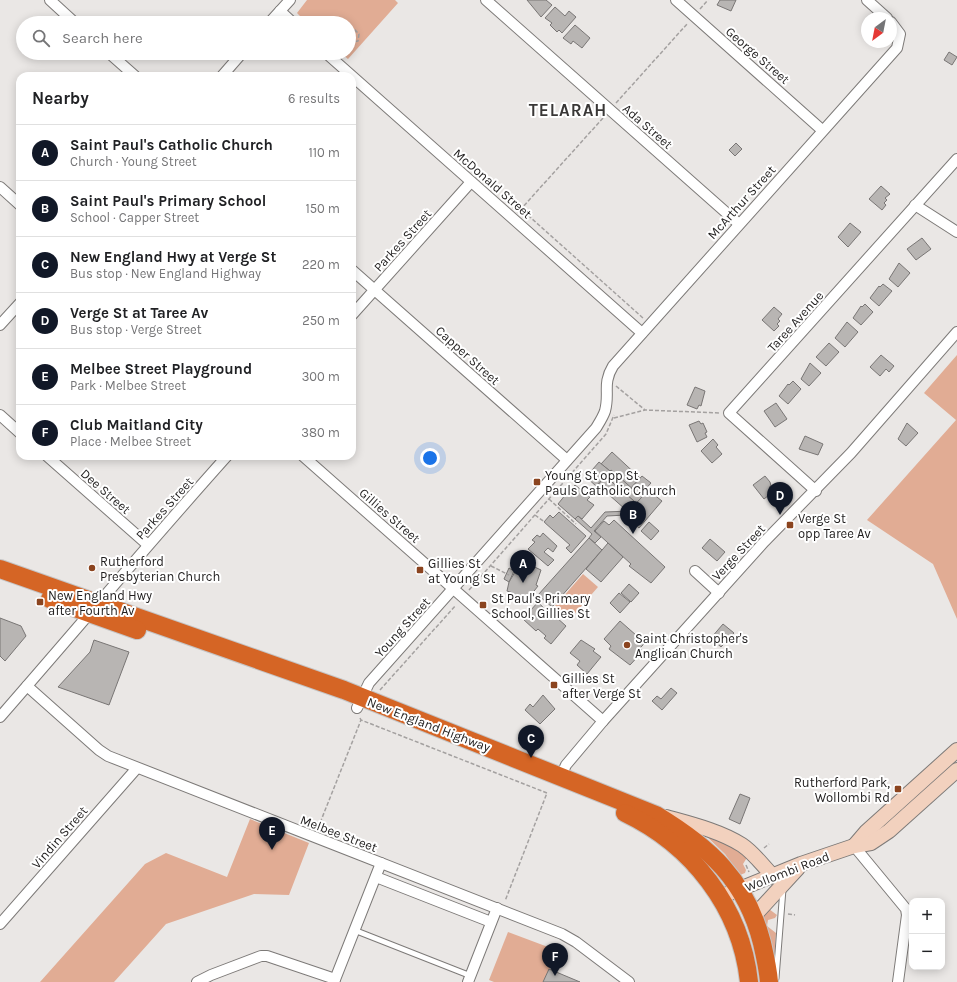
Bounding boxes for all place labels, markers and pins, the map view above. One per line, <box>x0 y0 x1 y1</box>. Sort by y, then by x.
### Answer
place label: Young St opp St Pauls Catholic Church <box>545 468 676 498</box>
marker: Young St opp St Pauls Catholic Church <box>532 477 542 487</box>
pin: D <box>767 482 793 515</box>
pin: B <box>620 501 646 534</box>
place label: Verge St opp Taree Av <box>798 511 871 541</box>
marker: Verge St opp Taree Av <box>785 520 795 530</box>
pin: A <box>510 550 536 583</box>
place label: Rutherford Presbyterian Church <box>100 554 220 584</box>
place label: Gillies St at Young St <box>428 556 496 586</box>
marker: Rutherford Presbyterian Church <box>87 563 97 573</box>
marker: Gillies St at Young St <box>415 565 425 575</box>
place label: New England Hwy after Fourth Av <box>48 588 152 618</box>
place label: St Paul's Primary School, Gillies St <box>491 591 590 621</box>
marker: New England Hwy after Fourth Av <box>35 597 45 607</box>
marker: St Paul's Primary School, Gillies St <box>478 600 488 610</box>
place label: Saint Christopher's Anglican Church <box>635 631 749 661</box>
marker: Saint Christopher's Anglican Church <box>622 640 632 650</box>
place label: Gillies St after Verge St <box>562 671 641 701</box>
marker: Gillies St after Verge St <box>549 680 559 690</box>
pin: C <box>518 725 544 758</box>
place label: Rutherford Park, Wollombi Rd <box>794 775 890 805</box>
marker: Rutherford Park, Wollombi Rd <box>893 784 903 794</box>
pin: E <box>259 817 285 850</box>
pin: F <box>542 943 568 976</box>

